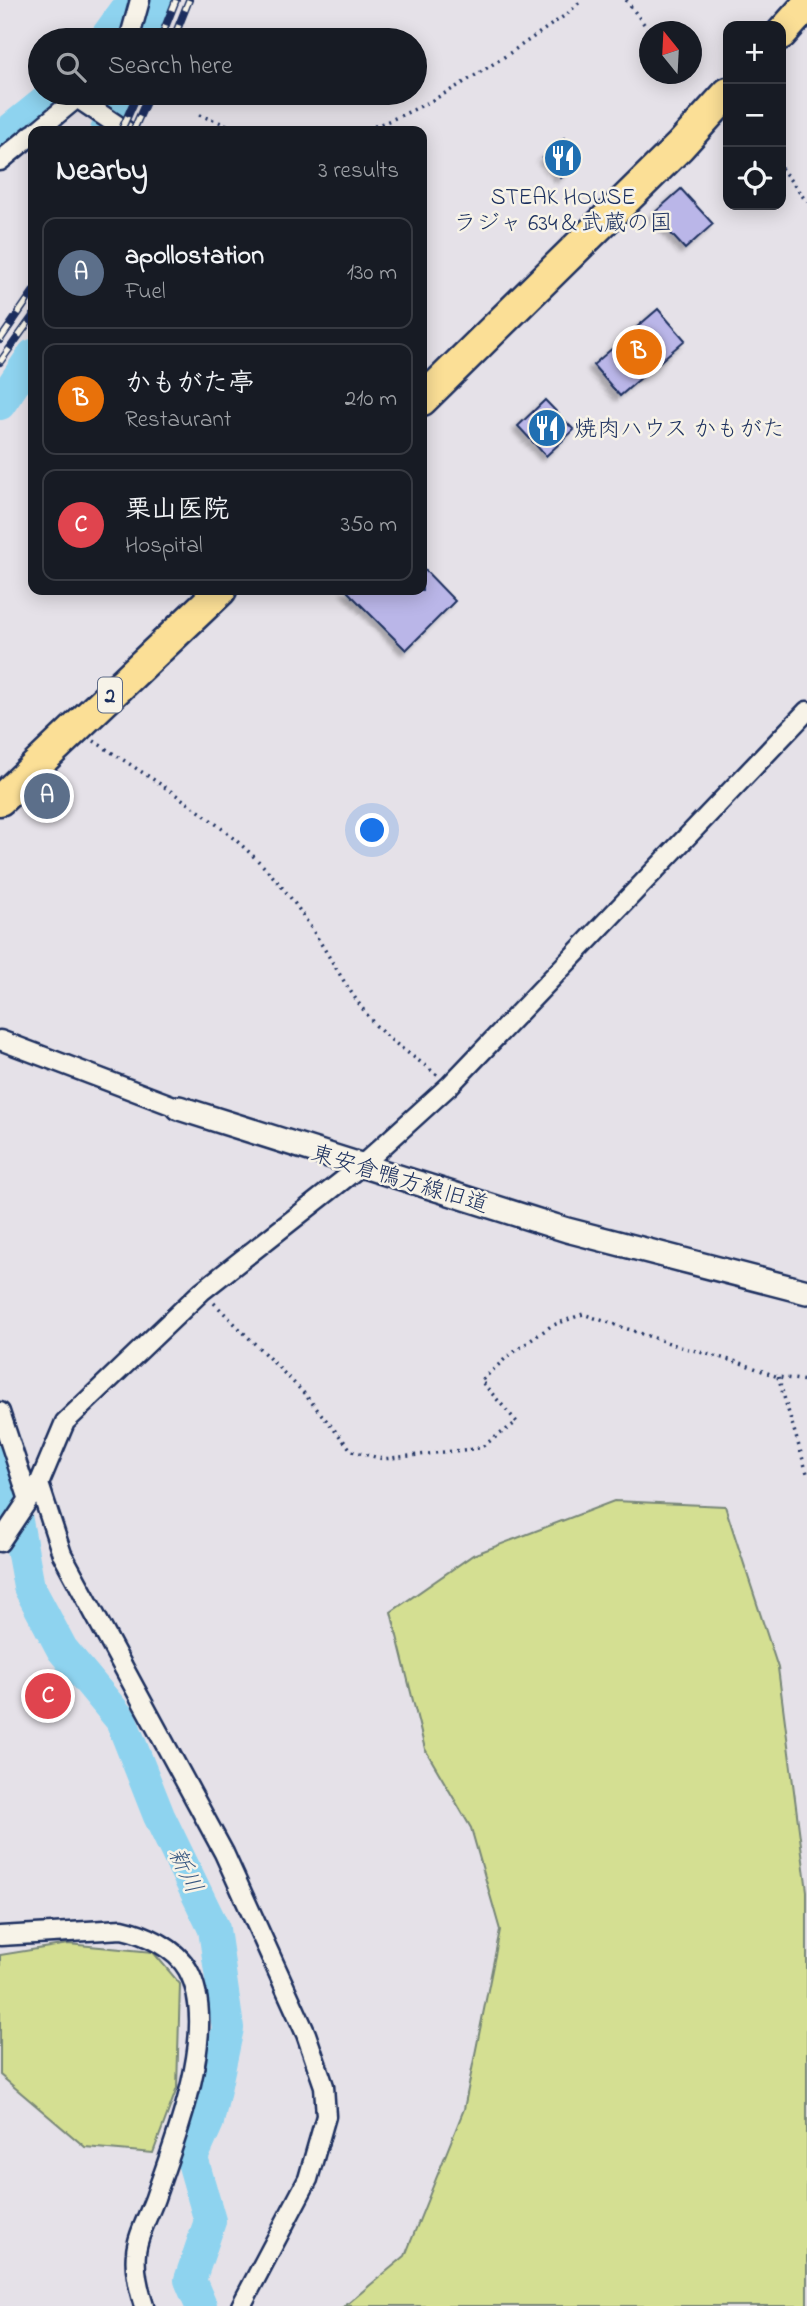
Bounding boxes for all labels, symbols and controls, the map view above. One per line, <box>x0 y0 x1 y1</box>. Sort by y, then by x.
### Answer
north arrow <box>639 21 702 84</box>
map controls <box>723 21 786 210</box>
button: + <box>723 21 786 84</box>
search box <box>28 28 427 105</box>
icon: search <box>52 48 90 86</box>
text: Search here <box>108 48 233 86</box>
button: − <box>723 84 786 147</box>
restaurant icon: STEAK HOUSE ラジャ 634＆武蔵の国 <box>542 137 584 179</box>
button: locate <box>723 147 786 210</box>
text: Nearby <box>56 150 148 194</box>
text: 3 results <box>318 155 399 188</box>
place label: STEAK HOUSE ラジャ 634＆武蔵の国 <box>454 182 672 241</box>
text: apollostation <box>125 238 264 276</box>
text: A <box>74 257 88 290</box>
text: 130 m <box>347 257 397 290</box>
text: Fuel <box>125 276 166 309</box>
pin: B <box>616 326 662 378</box>
text: かもがた亭 <box>125 366 254 404</box>
text: B <box>73 383 89 416</box>
text: 210 m <box>345 383 397 416</box>
text: Restaurant <box>125 404 232 437</box>
restaurant icon: 焼肉ハウス かもがた <box>526 407 568 449</box>
place label: 焼肉ハウス かもがた <box>574 414 785 447</box>
text: 栗山医院 <box>125 492 229 530</box>
text: C <box>75 509 87 542</box>
text: 350 m <box>341 509 397 542</box>
text: Hospital <box>125 530 203 563</box>
road number: 2 <box>98 678 122 712</box>
pin: A <box>24 770 70 822</box>
your location <box>355 813 389 847</box>
street label: 東安倉鴨方線旧道 <box>306 1138 492 1223</box>
pin: C <box>25 1670 71 1722</box>
water label: 新川 <box>158 1842 210 1900</box>

